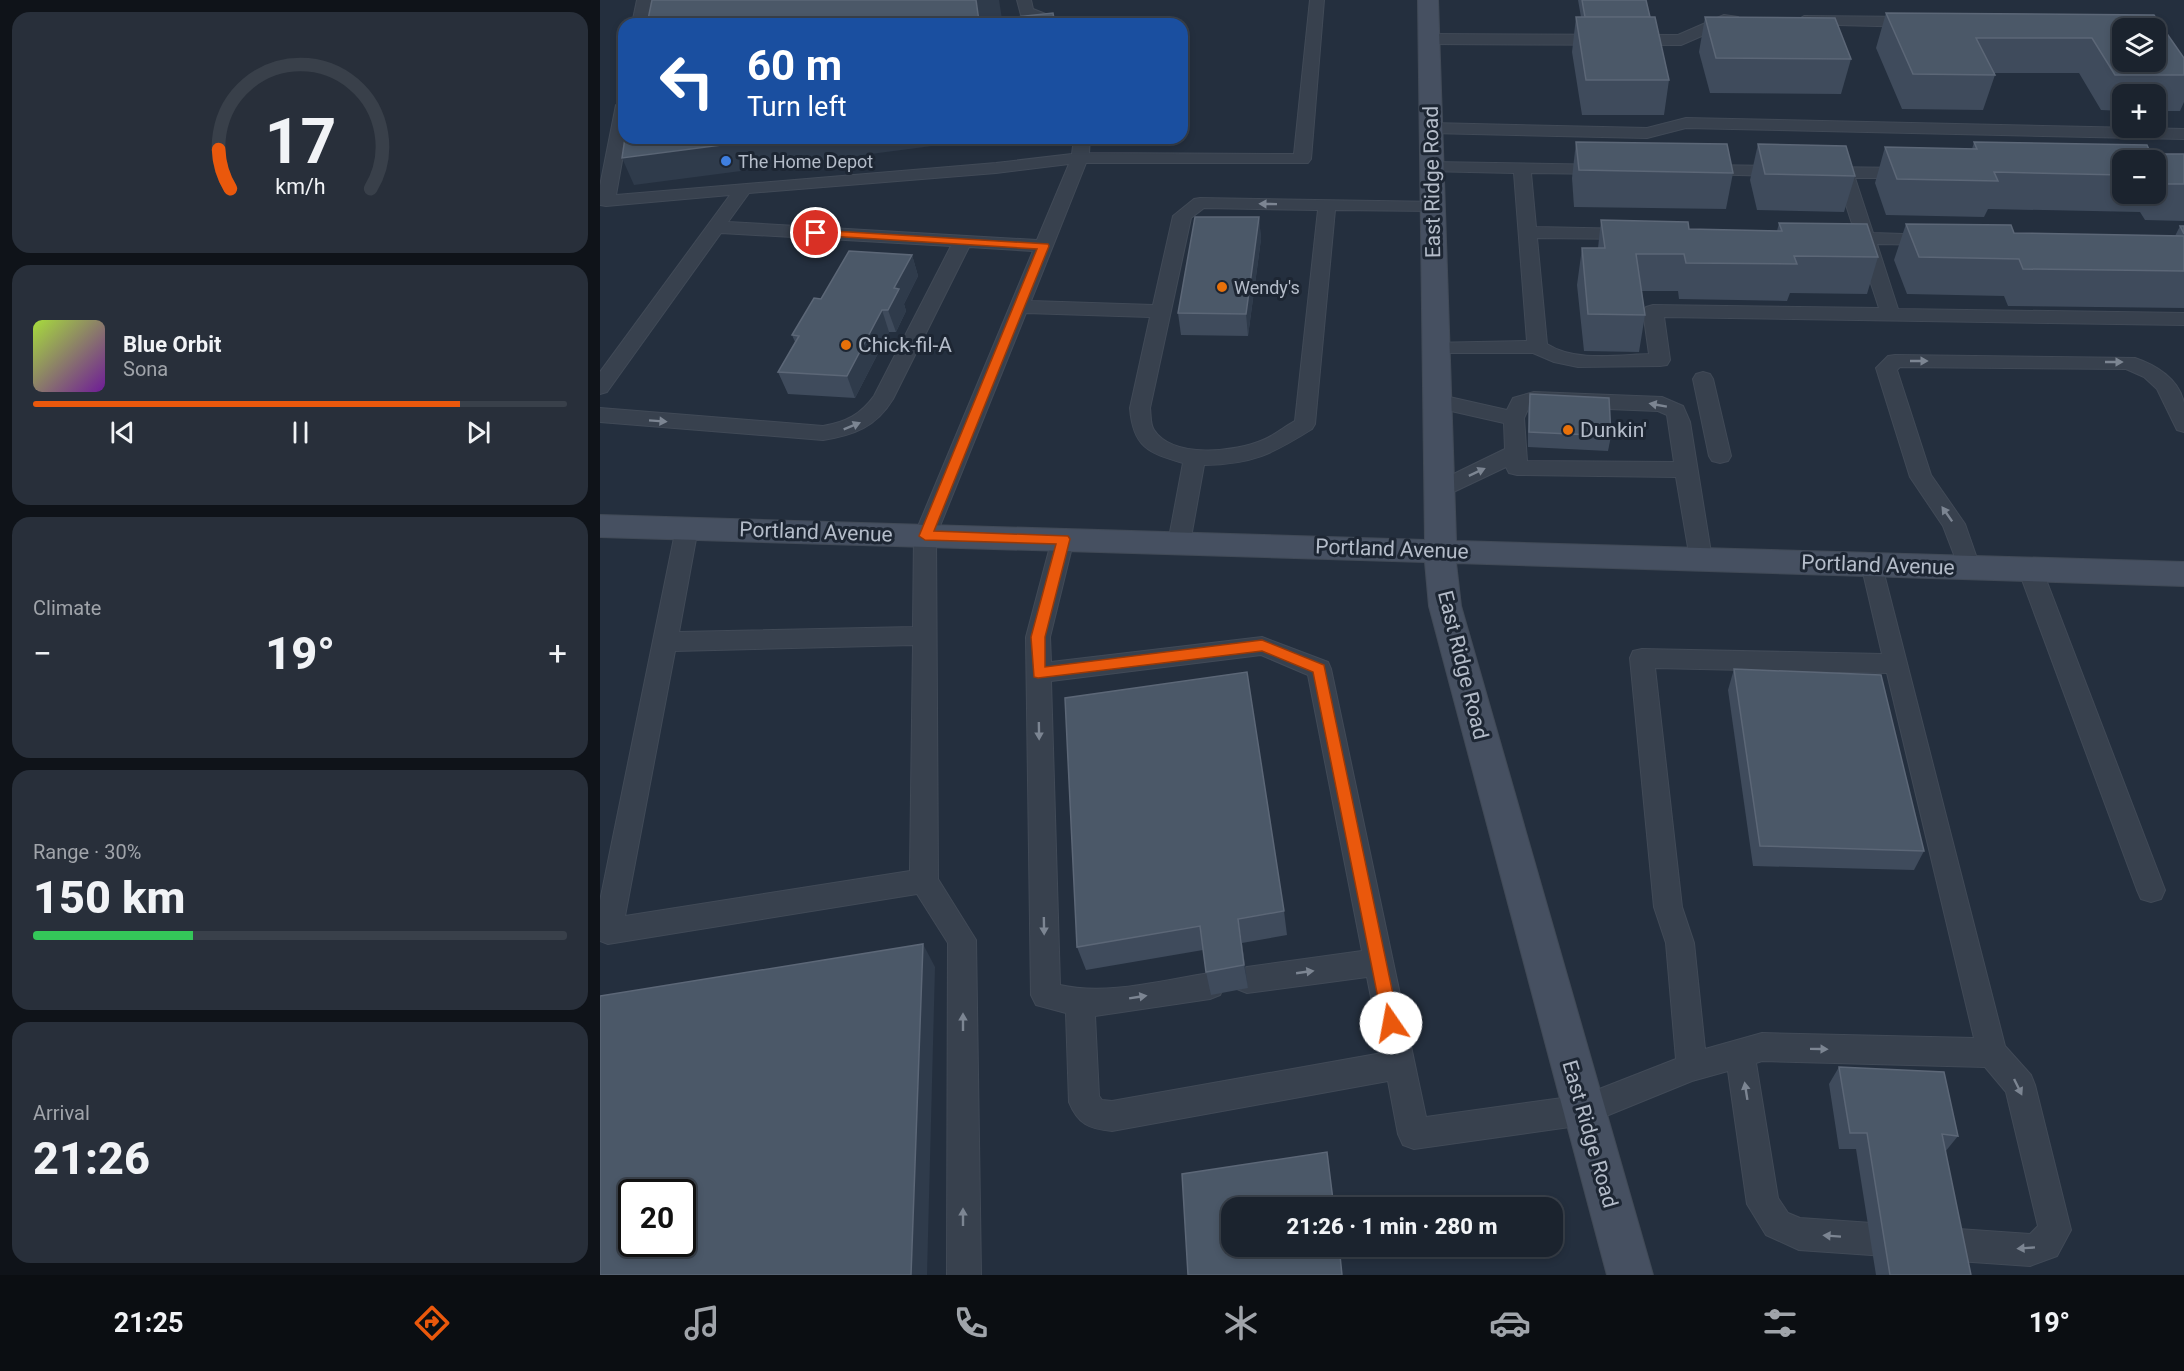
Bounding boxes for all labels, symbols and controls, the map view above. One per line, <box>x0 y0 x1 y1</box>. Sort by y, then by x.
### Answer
map controls <box>2112 18 2166 204</box>
button: layers <box>2112 18 2166 72</box>
text: 60 m <box>747 41 842 90</box>
icon: left <box>648 42 726 120</box>
button: + <box>2112 84 2166 138</box>
text: Turn left <box>747 91 847 123</box>
text: 17 <box>264 105 336 178</box>
street label: East Ridge Road <box>1419 106 1445 258</box>
button: − <box>2112 150 2166 204</box>
place label: The Home Depot <box>738 151 873 172</box>
marker: The Home Depot <box>719 154 733 168</box>
text: km/h <box>275 175 325 200</box>
one-way arrow <box>1259 199 1278 209</box>
pin <box>790 207 841 258</box>
icon: arrive <box>799 216 832 249</box>
place label: Wendy's <box>1234 277 1300 298</box>
marker: Wendy's <box>1215 280 1229 294</box>
text: Blue Orbit <box>123 332 221 357</box>
place label: Chick-fil-A <box>858 333 952 357</box>
marker: Chick-fil-A <box>839 338 853 352</box>
one-way arrow <box>1910 356 1929 366</box>
text: Sona <box>123 357 168 381</box>
one-way arrow <box>2105 358 2124 367</box>
one-way arrow <box>1648 401 1667 410</box>
icon: previous <box>106 416 139 449</box>
icon: pause <box>284 416 317 449</box>
icon: next <box>462 416 495 449</box>
one-way arrow <box>649 416 668 426</box>
place label: Dunkin' <box>1580 418 1647 442</box>
one-way arrow <box>843 421 861 431</box>
marker: Dunkin' <box>1561 423 1575 437</box>
one-way arrow <box>1469 467 1486 476</box>
one-way arrow <box>1941 506 1953 522</box>
street label: Portland Avenue <box>739 517 893 547</box>
street label: Portland Avenue <box>1315 534 1469 564</box>
street label: Portland Avenue <box>1801 550 1955 580</box>
street label: East Ridge Road <box>1433 588 1493 742</box>
text: Climate <box>33 596 101 620</box>
text: 19° <box>265 627 335 680</box>
text: − <box>33 634 52 673</box>
text: + <box>548 634 567 673</box>
one-way arrow <box>1035 722 1044 741</box>
text: Range · 30% <box>33 840 141 864</box>
text: 150 km <box>33 871 185 924</box>
one-way arrow <box>1040 917 1049 936</box>
one-way arrow <box>1295 967 1314 976</box>
position arrow <box>1359 991 1423 1055</box>
one-way arrow <box>1129 992 1148 1001</box>
one-way arrow <box>958 1012 967 1031</box>
one-way arrow <box>1809 1044 1828 1053</box>
street label: East Ridge Road <box>1557 1057 1623 1211</box>
one-way arrow <box>2012 1078 2022 1096</box>
one-way arrow <box>1742 1082 1751 1101</box>
text: Arrival <box>33 1101 90 1125</box>
text: 21:26 <box>33 1132 150 1185</box>
speed limit sign: 20 <box>618 1179 696 1257</box>
one-way arrow <box>958 1207 968 1226</box>
text: 21:26 · 1 min · 280 m <box>1287 1214 1497 1239</box>
one-way arrow <box>1822 1231 1841 1241</box>
one-way arrow <box>2016 1243 2035 1253</box>
icon: directions <box>411 1302 453 1344</box>
icon: music <box>681 1302 723 1344</box>
icon: phone <box>950 1302 992 1344</box>
icon: climate <box>1220 1302 1262 1344</box>
icon: car <box>1489 1302 1531 1344</box>
icon: filters <box>1759 1302 1801 1344</box>
text: 21:25 <box>114 1307 183 1339</box>
text: 19° <box>2029 1307 2070 1339</box>

